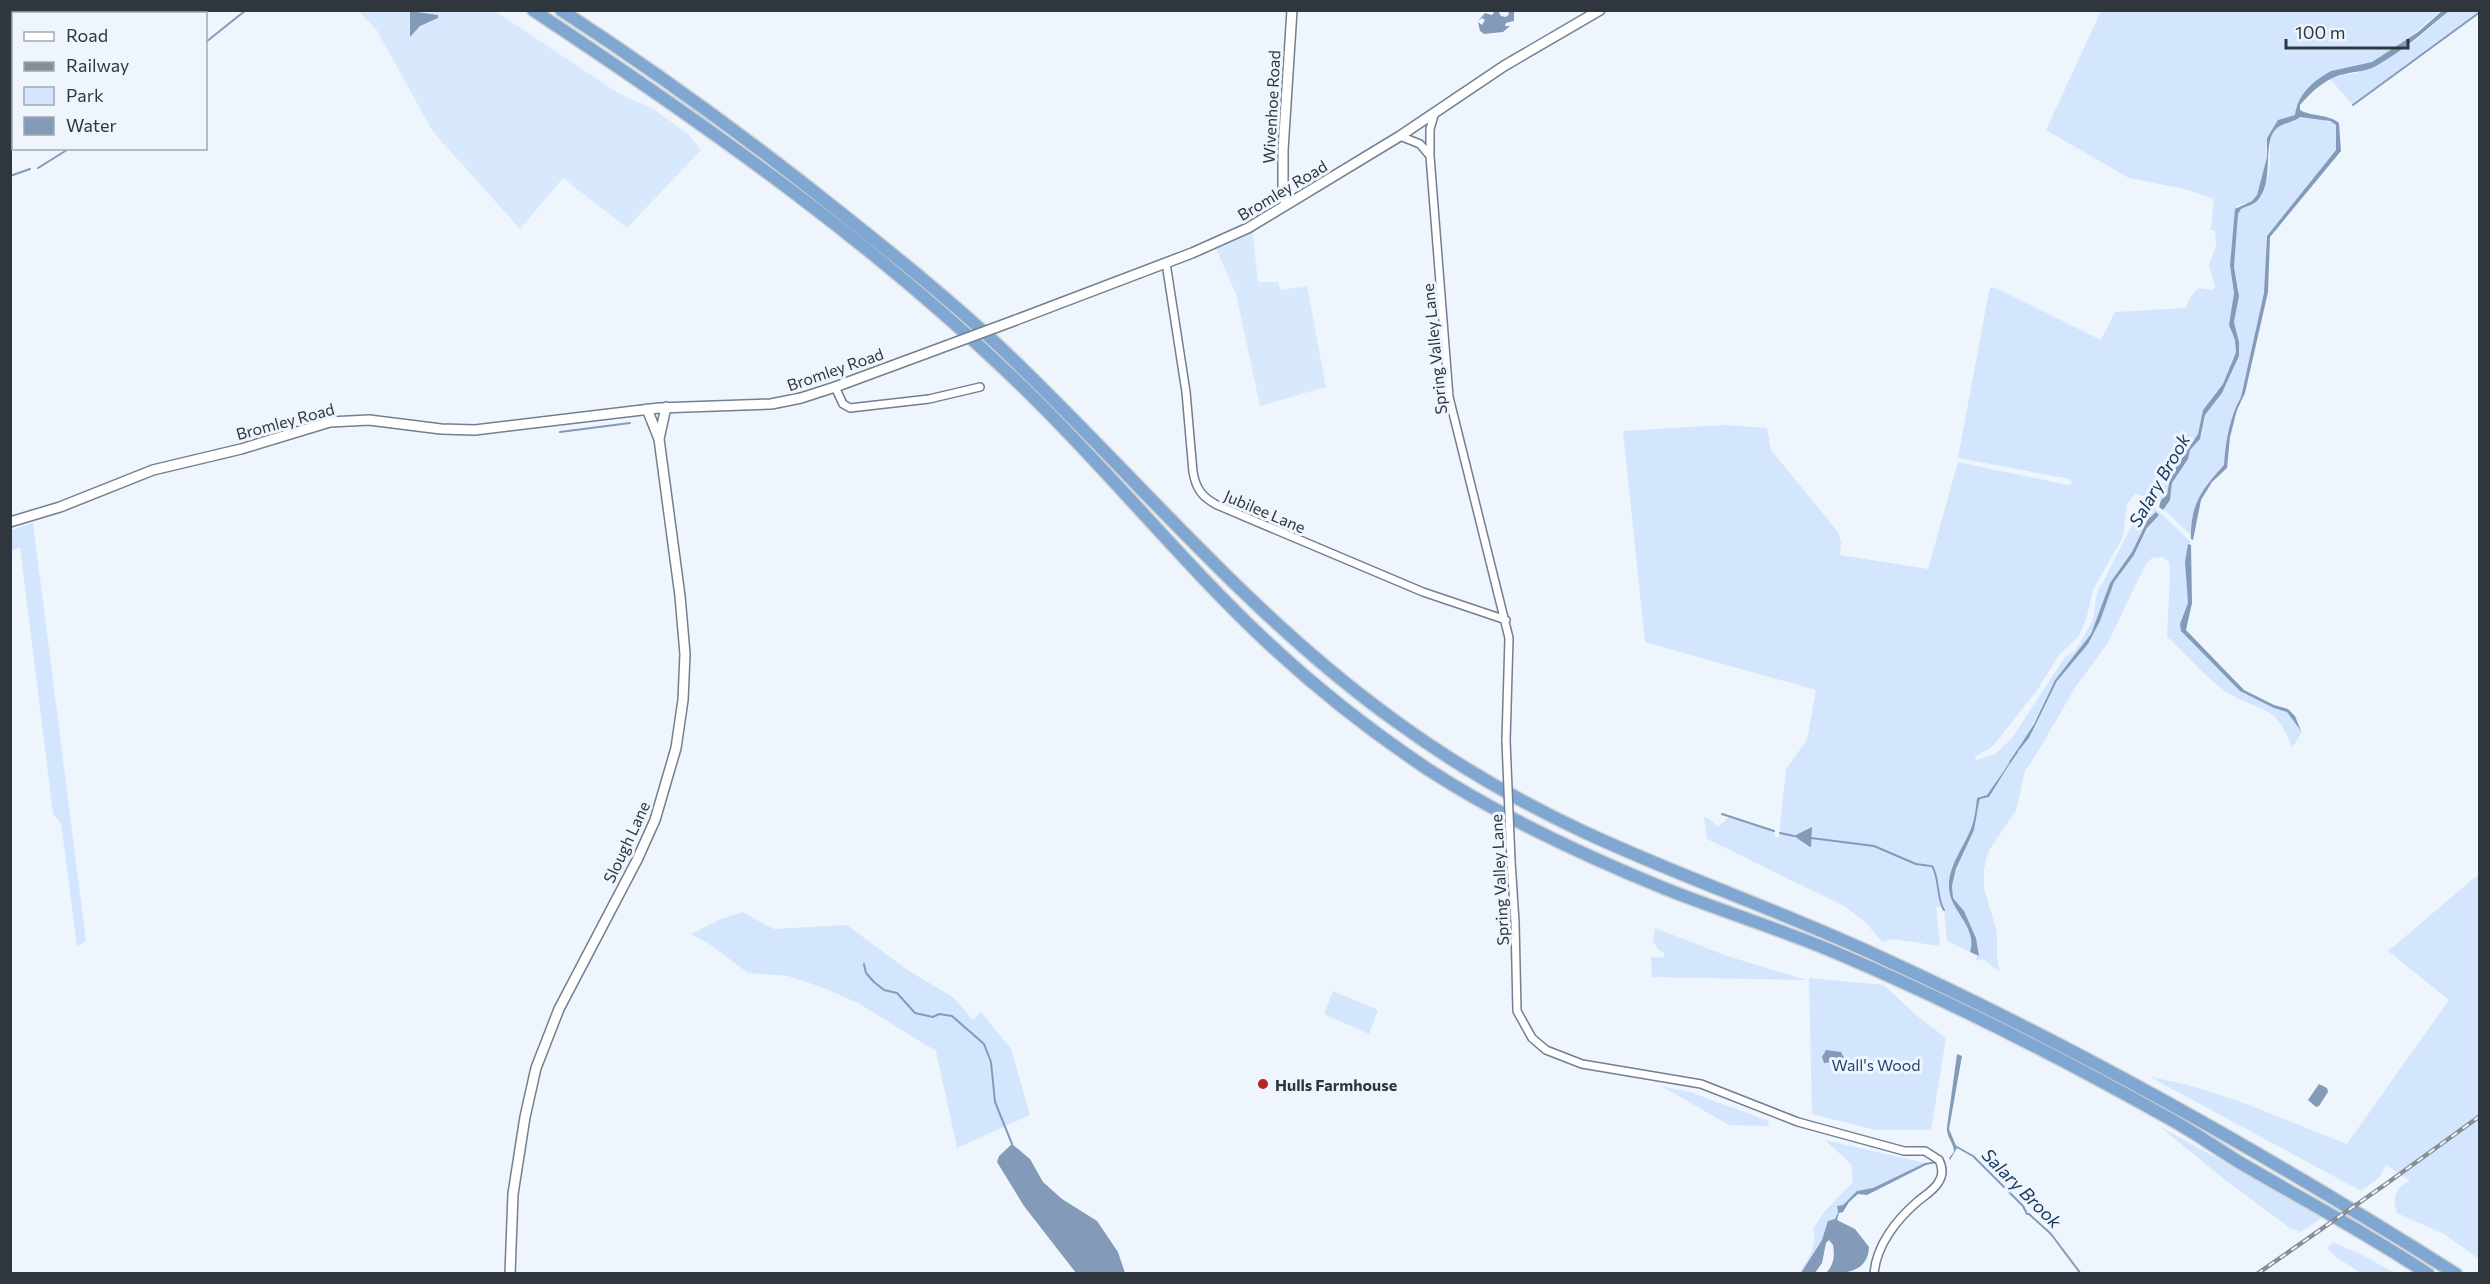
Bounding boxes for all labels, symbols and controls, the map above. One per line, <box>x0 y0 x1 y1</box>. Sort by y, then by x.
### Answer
legend <box>12 12 207 150</box>
scale bar <box>2286 12 2408 50</box>
text: 100 m <box>2295 21 2345 43</box>
text: Road <box>66 24 108 46</box>
street label: Wivenhoe Road <box>1259 50 1283 164</box>
text: Railway <box>66 54 129 76</box>
text: Park <box>66 84 104 106</box>
text: Water <box>66 114 117 136</box>
street label: Bromley Road <box>1234 156 1330 224</box>
street label: Spring Valley Lane <box>1418 283 1450 415</box>
street label: Bromley Road <box>784 344 886 394</box>
street label: Bromley Road <box>234 399 336 443</box>
water label: Salary Brook <box>2124 429 2195 530</box>
street label: Jubilee Lane <box>1222 485 1308 537</box>
street label: Slough Lane <box>599 798 653 886</box>
street label: Spring Valley Lane <box>1486 814 1512 946</box>
park label: Wall's Wood <box>1831 1055 1921 1074</box>
place label: Hulls Farmhouse <box>1275 1075 1397 1094</box>
marker: Hulls Farmhouse <box>1256 1077 1270 1091</box>
water label: Salary Brook <box>1978 1144 2067 1233</box>

